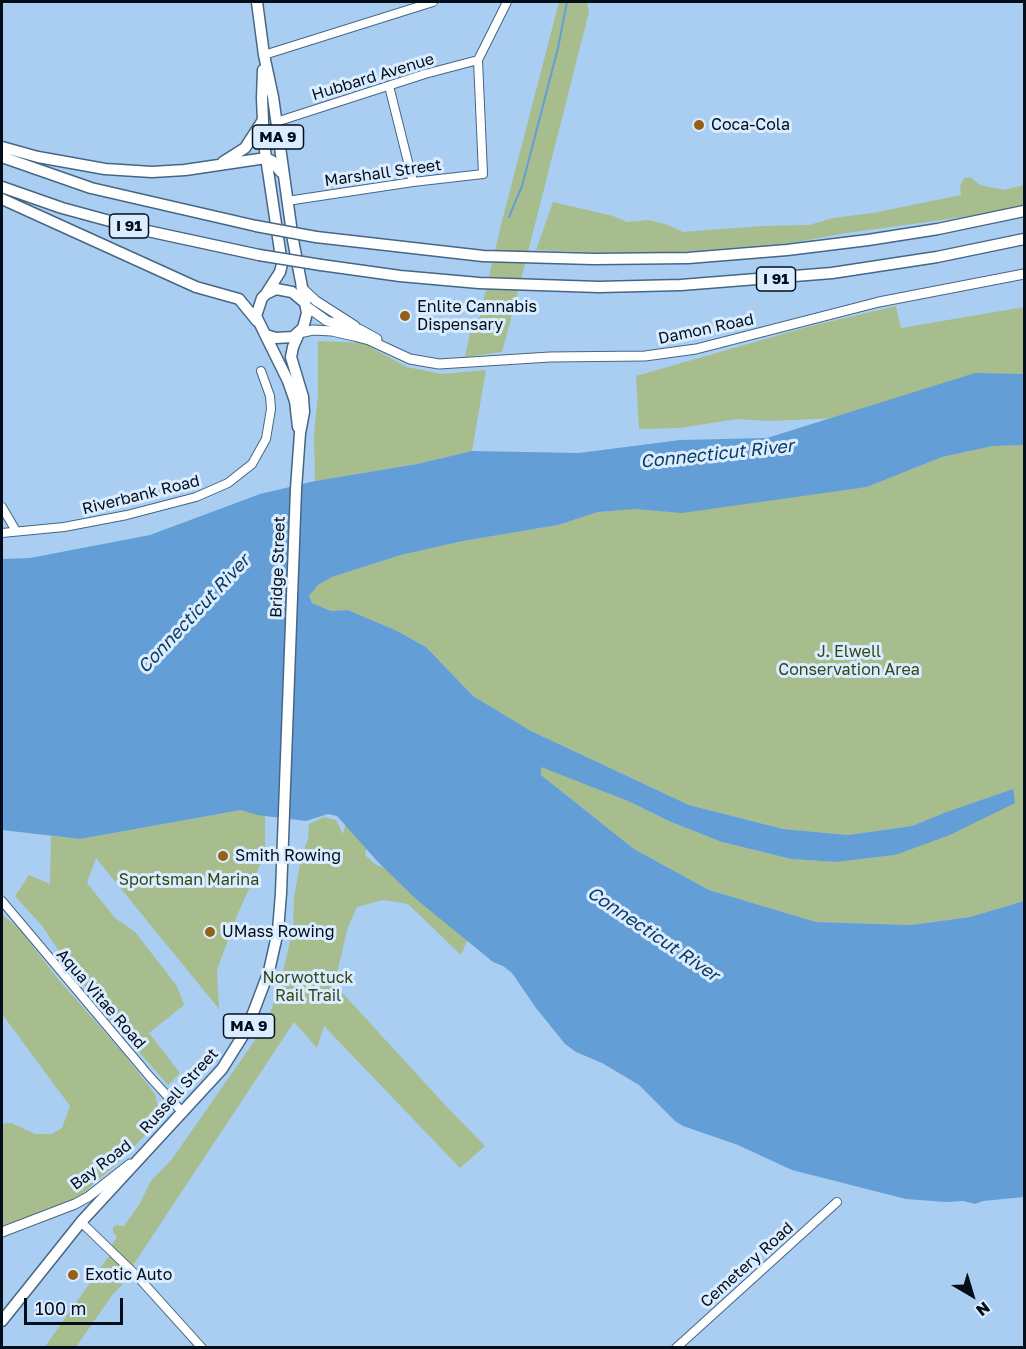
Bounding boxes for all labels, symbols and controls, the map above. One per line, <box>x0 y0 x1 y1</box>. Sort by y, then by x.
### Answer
street label: Hubbard Avenue <box>309 49 437 105</box>
place label: Coca-Cola <box>711 115 790 135</box>
marker: Coca-Cola <box>692 118 706 132</box>
road number: MA 9 <box>252 125 304 149</box>
street label: Marshall Street <box>323 155 443 191</box>
road number: I 91 <box>110 214 148 238</box>
road number: I 91 <box>756 267 796 291</box>
place label: Enlite Cannabis Dispensary <box>417 297 537 335</box>
marker: Enlite Cannabis Dispensary <box>398 309 412 323</box>
street label: Damon Road <box>657 310 755 348</box>
water label: Connecticut River <box>639 435 795 473</box>
street label: Riverbank Road <box>80 471 202 519</box>
street label: Bridge Street <box>267 516 289 618</box>
water label: Connecticut River <box>134 550 254 678</box>
park label: J. Elwell Conservation Area <box>778 642 920 680</box>
place label: Smith Rowing <box>235 846 341 866</box>
marker: Smith Rowing <box>216 849 230 863</box>
park label: Sportsman Marina <box>119 870 259 890</box>
water label: Connecticut River <box>583 882 723 986</box>
place label: UMass Rowing <box>222 922 335 942</box>
marker: UMass Rowing <box>203 925 217 939</box>
street label: Aqua Vitae Road <box>52 945 150 1053</box>
park label: Norwottuck Rail Trail <box>263 968 353 1006</box>
road number: MA 9 <box>224 1014 274 1038</box>
street label: Russell Street <box>136 1044 222 1138</box>
street label: Bay Road <box>67 1136 135 1194</box>
street label: Cemetery Road <box>697 1218 797 1312</box>
place label: Exotic Auto <box>85 1265 172 1285</box>
north arrow <box>942 1265 1002 1325</box>
marker: Exotic Auto <box>66 1268 80 1282</box>
scale bar <box>27 1286 126 1324</box>
text: 100 m <box>35 1297 86 1319</box>
text: N <box>972 1298 994 1321</box>

